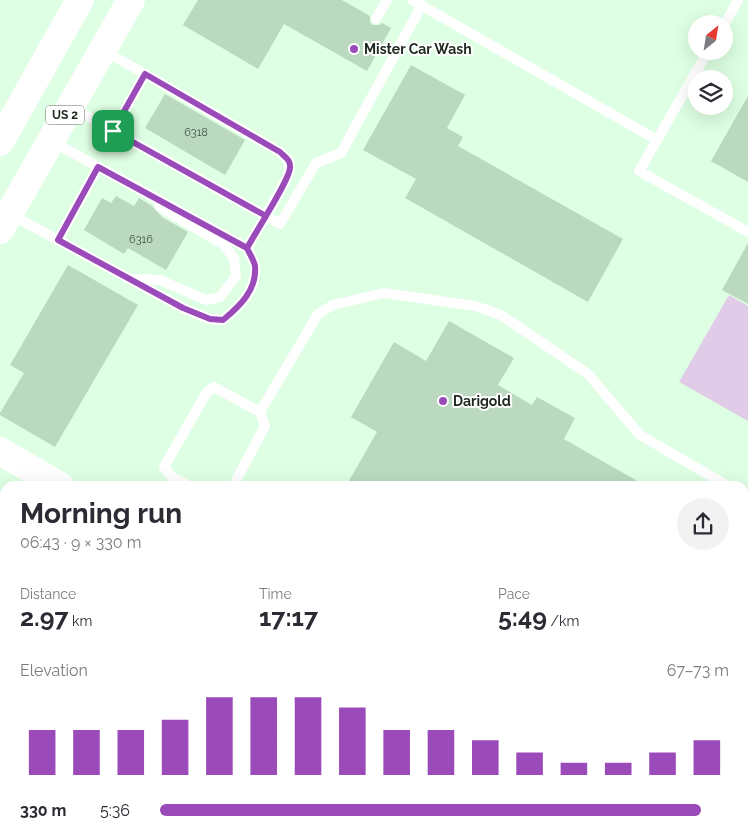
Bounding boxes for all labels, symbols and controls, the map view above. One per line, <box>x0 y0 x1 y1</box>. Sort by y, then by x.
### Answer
north arrow <box>688 15 732 60</box>
map controls <box>688 15 733 115</box>
place label: Mister Car Wash <box>364 41 472 57</box>
marker: Mister Car Wash <box>348 43 360 55</box>
button: layers <box>688 70 733 115</box>
road number: US 2 <box>46 106 84 124</box>
pin <box>92 110 134 152</box>
icon: arrive <box>99 117 127 145</box>
house number: 6318 <box>184 126 208 139</box>
house number: 6316 <box>129 233 153 246</box>
place label: Darigold <box>453 393 511 409</box>
marker: Darigold <box>437 395 449 407</box>
text: Morning run <box>20 497 182 530</box>
button: share <box>677 498 729 550</box>
text: 06:43 · 9 × 330 m <box>20 533 141 552</box>
text: Distance <box>20 586 76 602</box>
text: Time <box>259 586 292 602</box>
text: Pace <box>498 586 530 602</box>
text: 2.97 <box>20 602 68 632</box>
text: 17:17 <box>259 602 318 632</box>
text: 5:49 <box>498 602 547 632</box>
text: km <box>68 613 92 629</box>
text: /km <box>547 613 579 629</box>
text: Elevation <box>20 661 88 680</box>
text: 67–73 m <box>667 661 729 680</box>
text: 330 m <box>20 801 66 820</box>
text: 5:36 <box>100 801 130 820</box>

